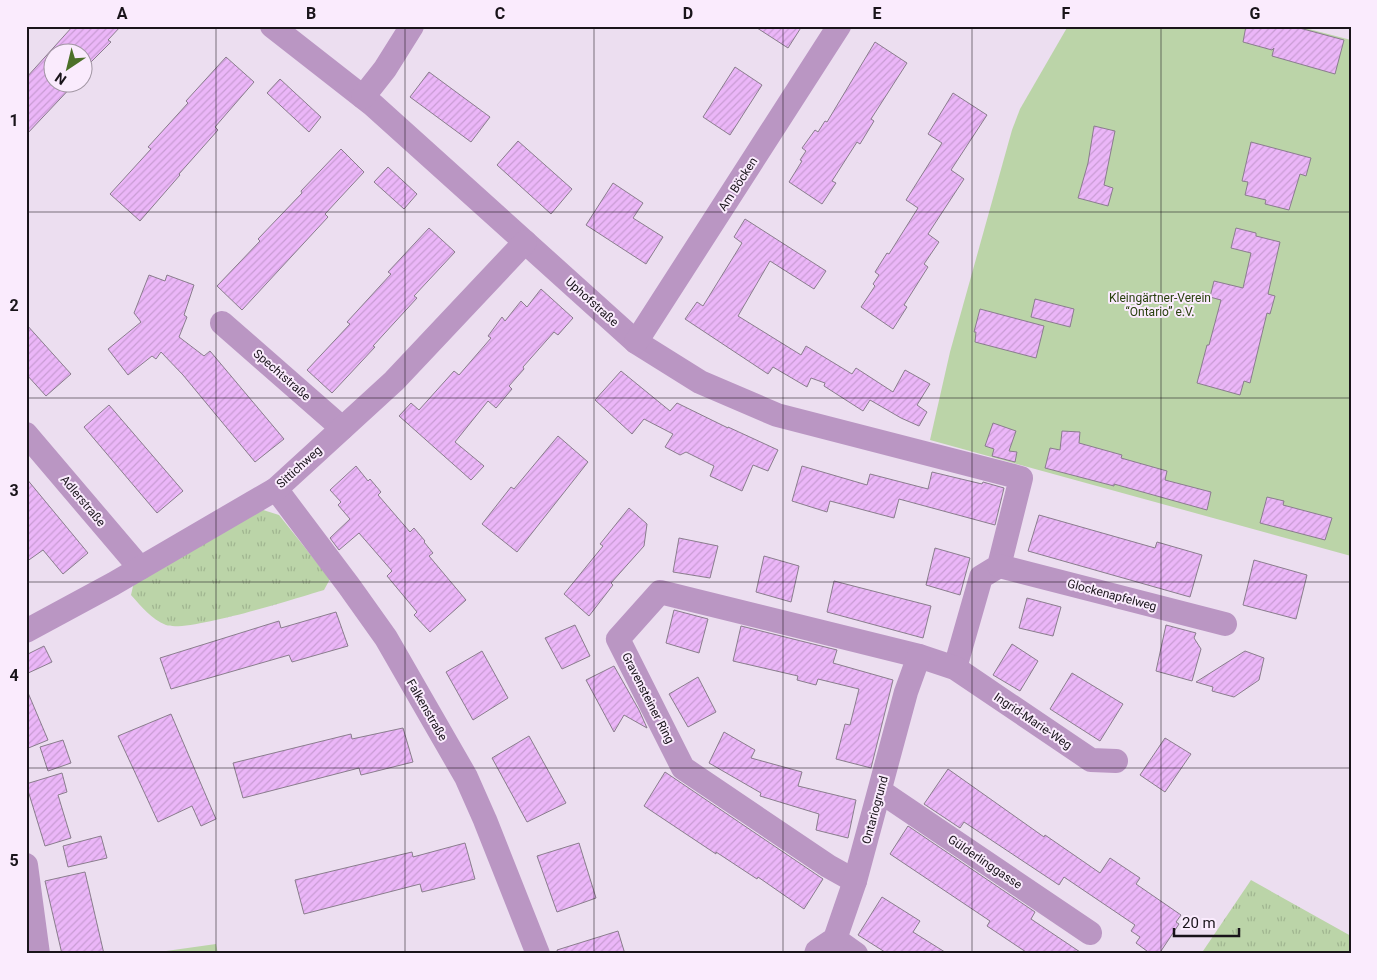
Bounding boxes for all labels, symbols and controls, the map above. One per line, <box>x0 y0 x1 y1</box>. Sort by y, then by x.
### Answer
text: A <box>117 4 128 23</box>
text: B <box>306 4 316 23</box>
text: C <box>495 4 505 23</box>
text: D <box>683 4 693 23</box>
text: E <box>873 4 882 23</box>
text: F <box>1062 4 1071 23</box>
text: G <box>1250 4 1261 23</box>
north arrow <box>42 42 92 92</box>
text: N <box>52 69 69 88</box>
text: 1 <box>9 111 19 130</box>
street label: Am Böcken <box>716 155 760 213</box>
street label: Uphofstraße <box>563 275 621 329</box>
park label: Kleingärtner-Verein “Ontario” e.V. <box>1109 291 1211 319</box>
text: 2 <box>9 296 19 315</box>
street label: Spechtstraße <box>251 346 313 404</box>
street label: Sittichweg <box>274 443 324 491</box>
street label: Adlerstraße <box>58 473 108 529</box>
text: 3 <box>9 481 19 500</box>
street label: Glockenapfelweg <box>1066 576 1158 614</box>
street label: Gravensteiner Ring <box>619 650 677 746</box>
text: 4 <box>9 666 19 685</box>
street label: Falkenstraße <box>404 677 450 743</box>
street label: Ingrid-Marie-Weg <box>991 690 1075 752</box>
street label: Ontariogrund <box>859 774 891 846</box>
street label: Gülderlinggasse <box>945 832 1025 892</box>
text: 5 <box>9 851 19 870</box>
scale bar <box>1174 905 1240 937</box>
text: 20 m <box>1182 914 1216 932</box>

